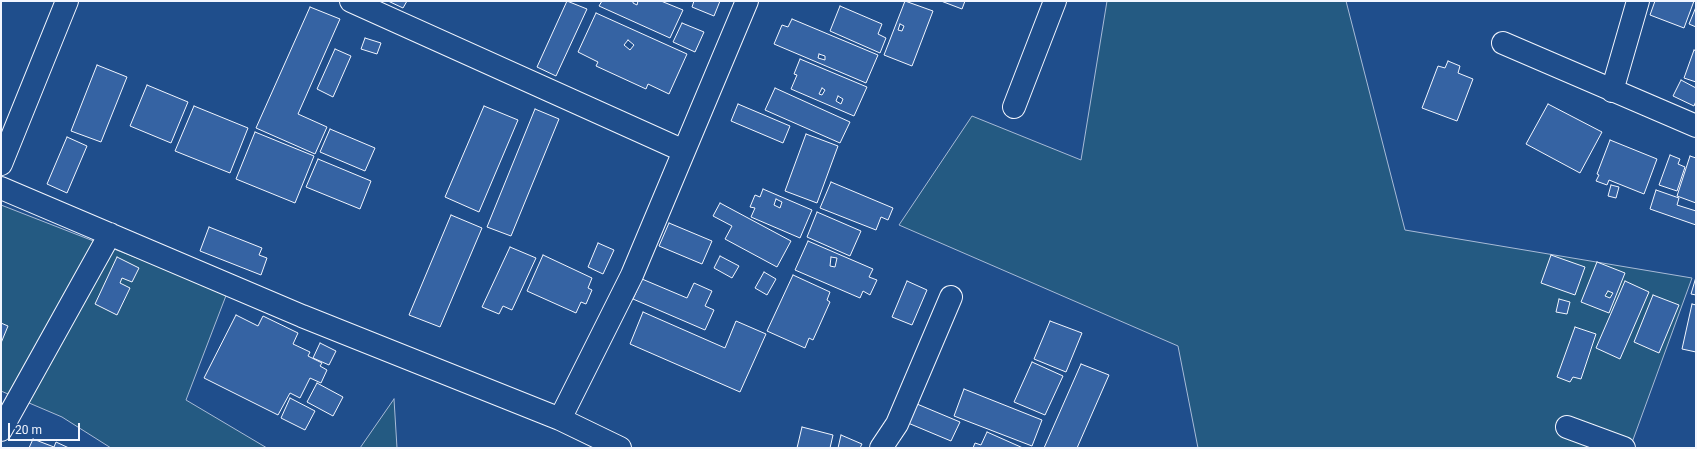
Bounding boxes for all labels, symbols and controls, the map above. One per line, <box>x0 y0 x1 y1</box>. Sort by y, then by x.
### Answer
scale bar <box>10 415 82 441</box>
text: 20 m <box>15 423 42 437</box>

